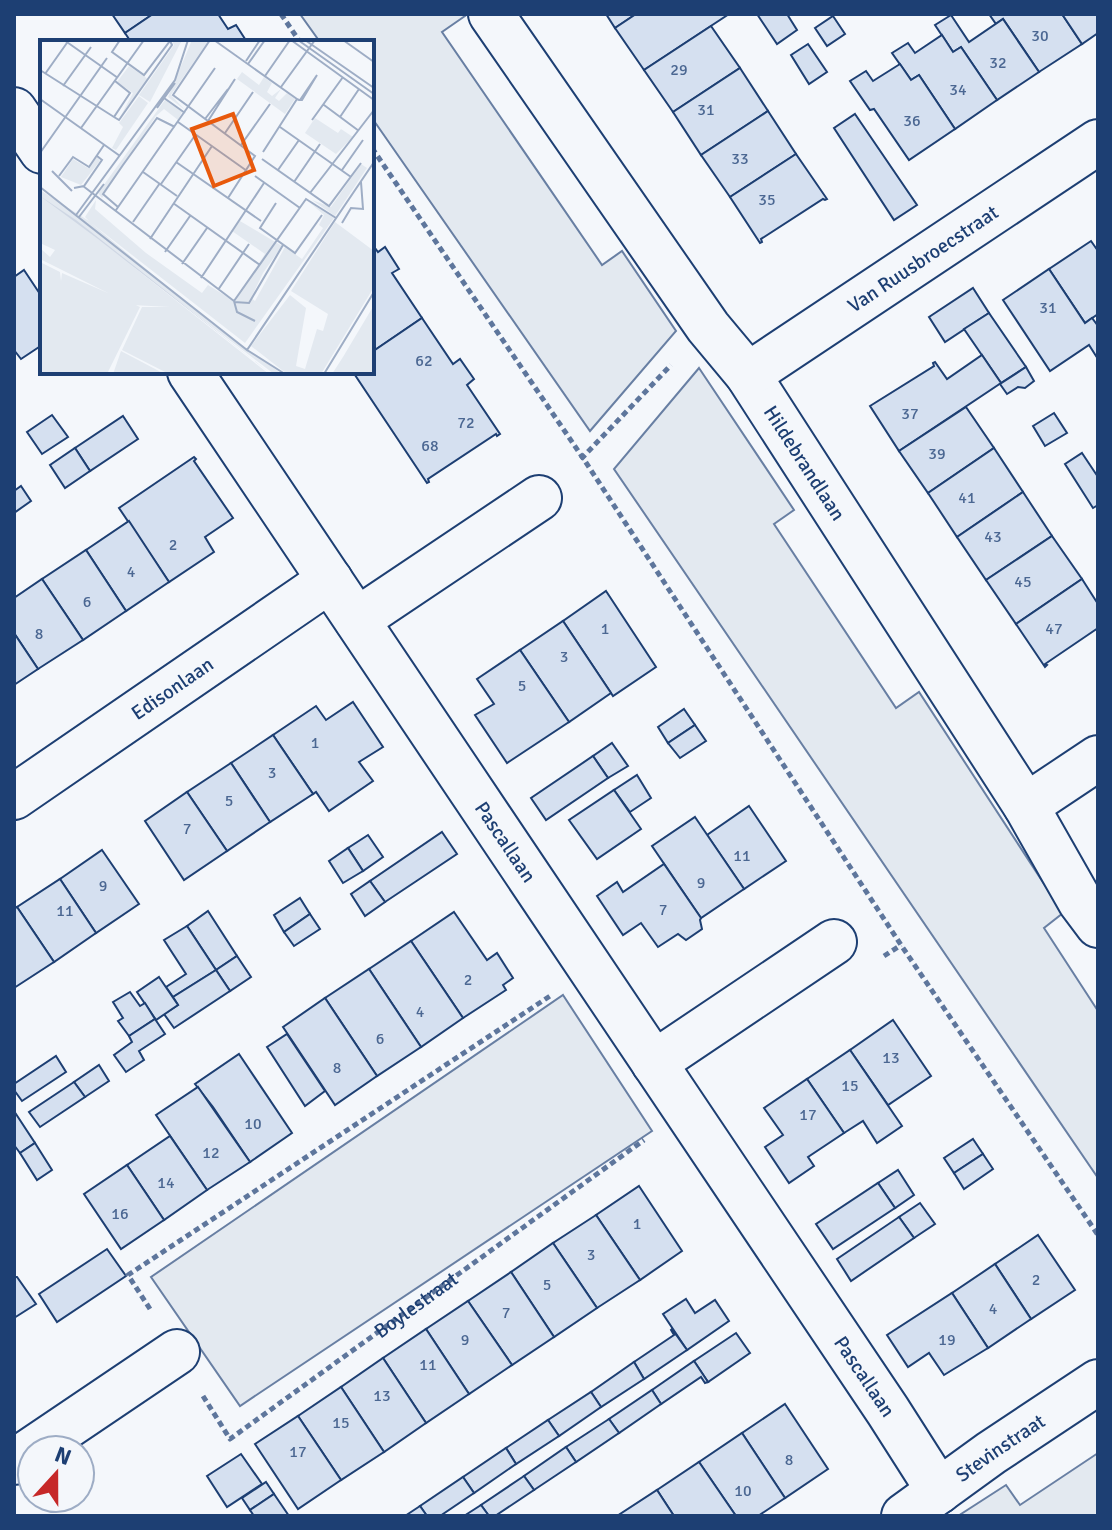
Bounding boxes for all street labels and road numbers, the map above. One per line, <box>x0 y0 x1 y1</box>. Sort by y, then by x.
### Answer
street label: Van Ruusbroecstraat <box>843 200 1003 318</box>
street label: Hildebrandlaan <box>758 401 851 525</box>
street label: Edisonlaan <box>127 652 218 726</box>
street label: Pascallaan <box>469 797 541 887</box>
street label: Boylestraat <box>369 1267 463 1344</box>
street label: Pascallaan <box>828 1331 900 1422</box>
street label: Stevinstraat <box>951 1409 1050 1488</box>

